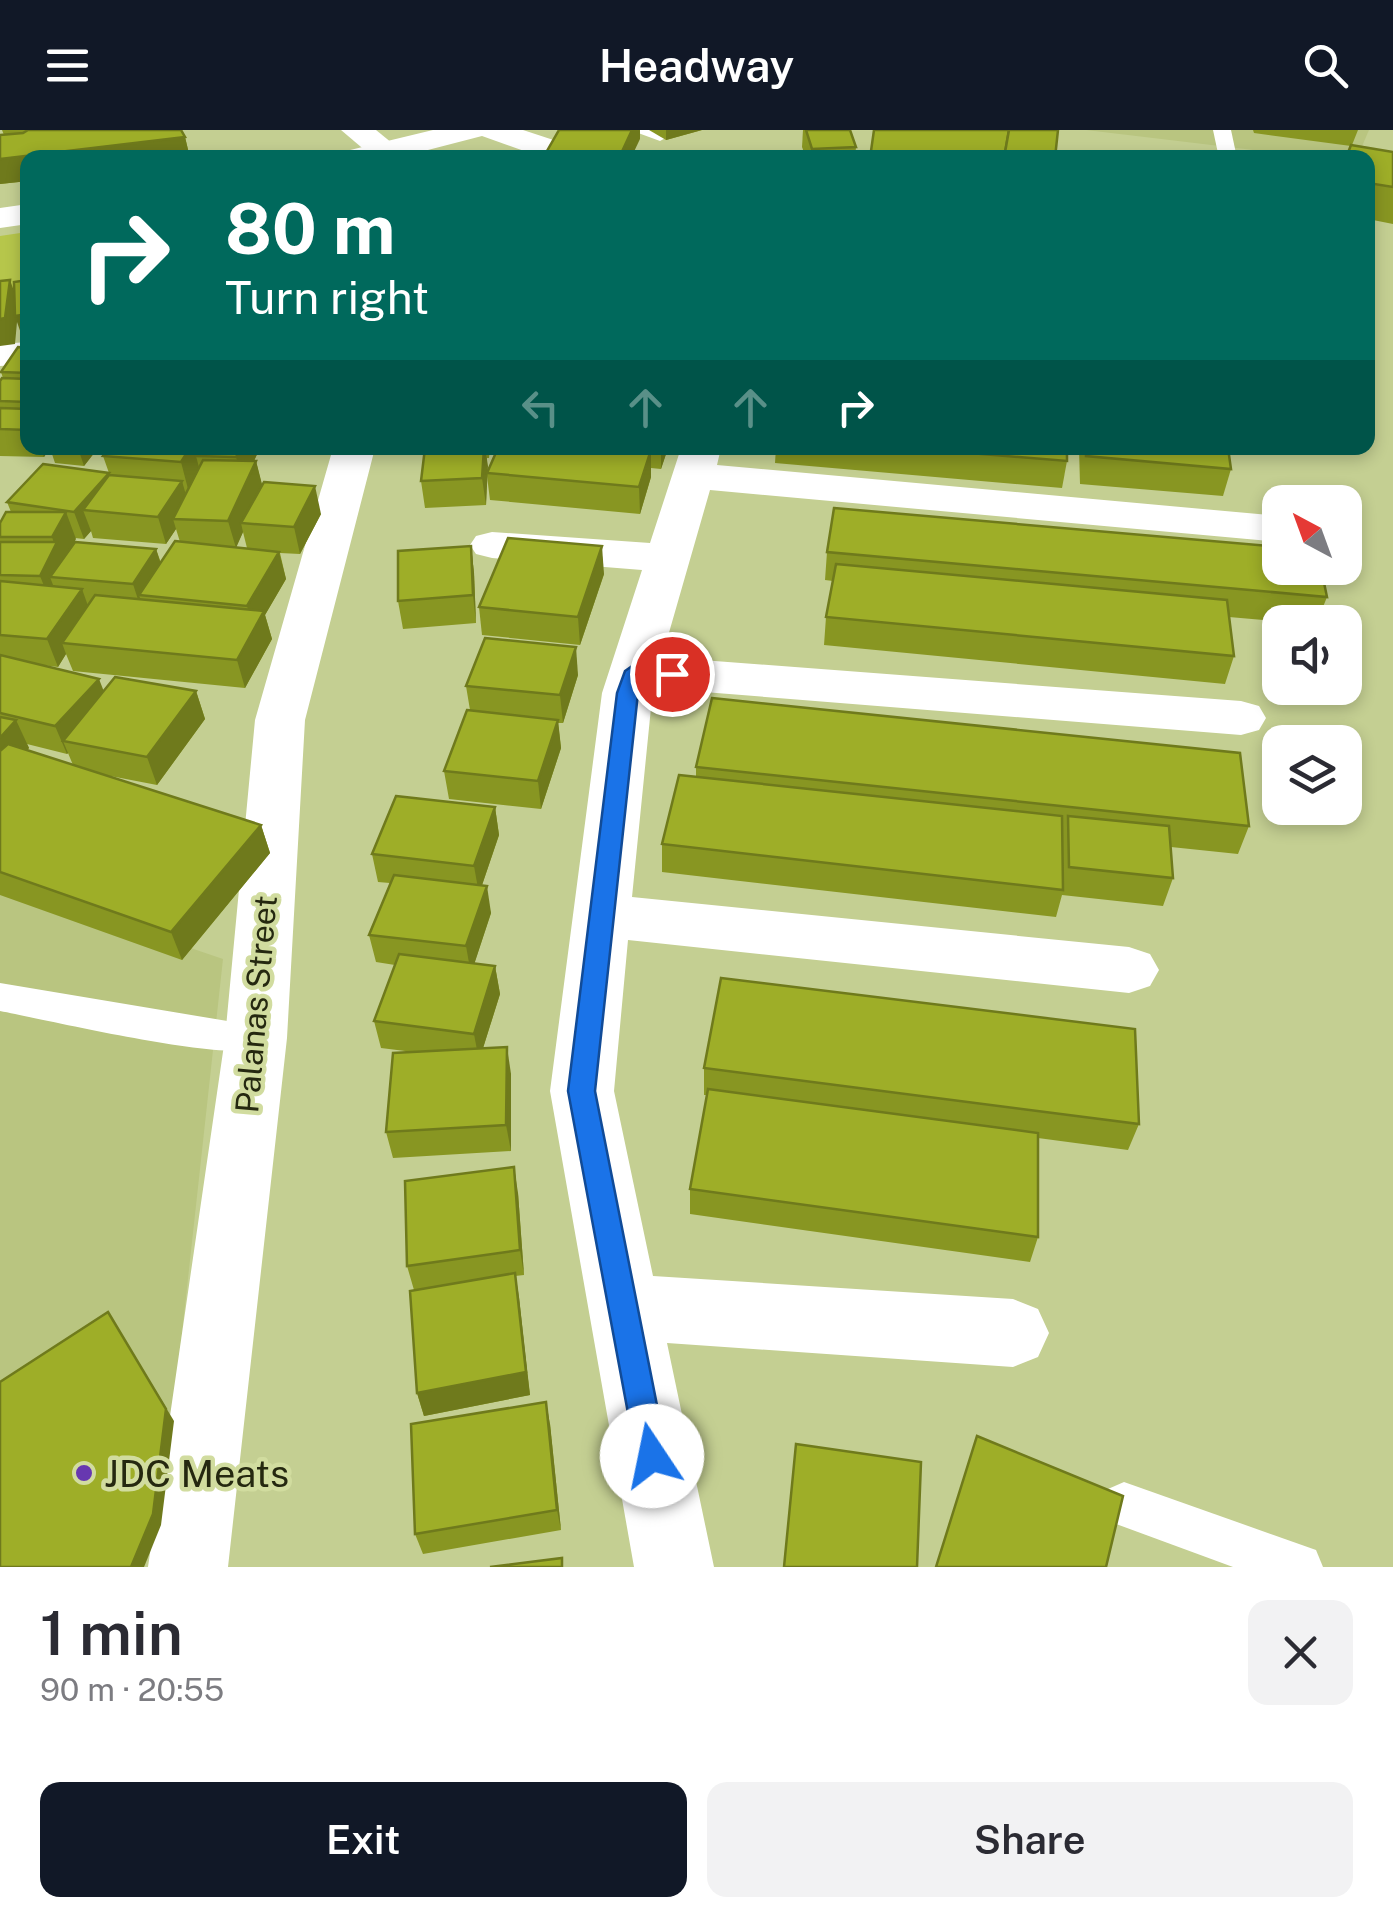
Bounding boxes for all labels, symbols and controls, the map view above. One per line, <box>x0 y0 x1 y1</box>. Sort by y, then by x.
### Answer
icon: menu <box>40 38 95 93</box>
icon: search <box>1298 38 1353 93</box>
text: Headway <box>599 39 794 92</box>
text: 80 m <box>225 187 395 270</box>
icon: right <box>60 190 190 320</box>
text: Turn right <box>225 271 429 324</box>
icon: left <box>513 380 568 435</box>
icon: ahead <box>618 380 673 435</box>
icon: ahead <box>723 380 778 435</box>
icon: right <box>828 380 883 435</box>
north arrow <box>1262 485 1362 585</box>
map controls <box>1262 485 1362 825</box>
button: sound <box>1262 605 1362 705</box>
pin <box>630 632 715 717</box>
icon: arrive <box>645 647 700 702</box>
button: layers <box>1262 725 1362 825</box>
street label: Palanas Street <box>228 894 284 1114</box>
position arrow <box>600 1404 704 1508</box>
place label: JDC Meats <box>104 1451 289 1496</box>
marker: JDC Meats <box>73 1462 95 1484</box>
text: 1 min <box>40 1598 183 1669</box>
button: close <box>1248 1600 1353 1705</box>
text: 90 m · 20:55 <box>40 1671 224 1708</box>
button: Exit <box>40 1782 687 1897</box>
button: Share <box>707 1782 1353 1897</box>

